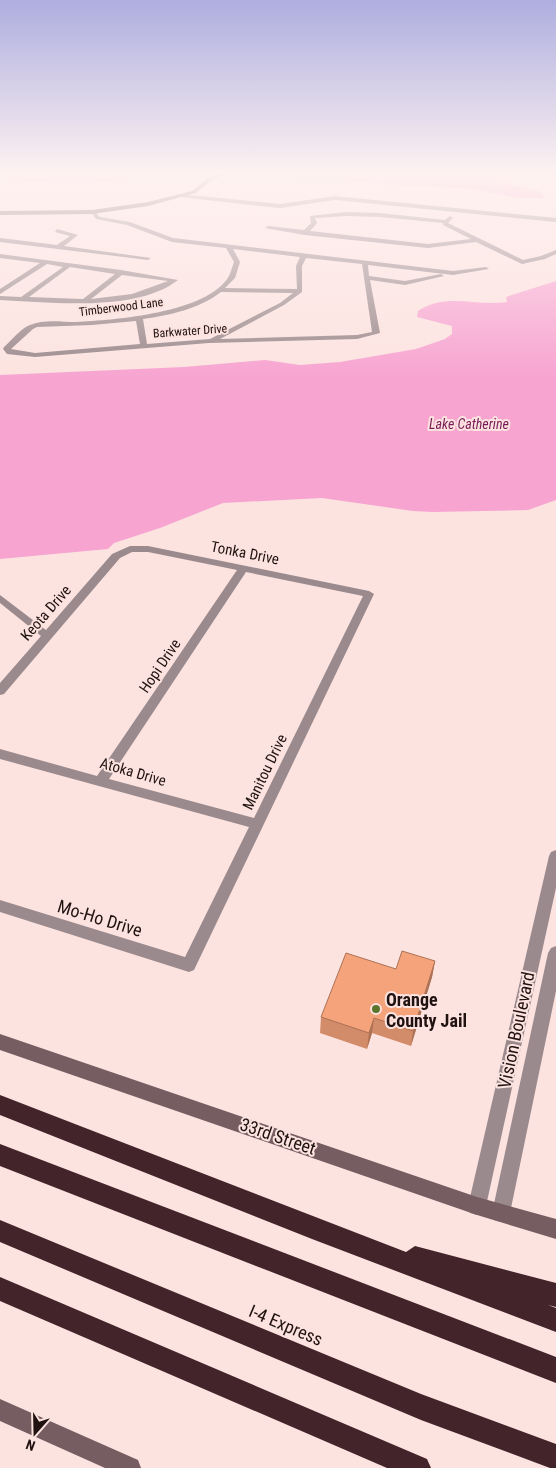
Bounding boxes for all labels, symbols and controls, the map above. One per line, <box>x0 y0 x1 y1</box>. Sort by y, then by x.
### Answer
street label: Timberwood Lane <box>78 295 164 319</box>
street label: Barkwater Drive <box>152 321 228 341</box>
water label: Lake Catherine <box>429 416 509 432</box>
street label: Tonka Drive <box>209 538 281 568</box>
street label: Keota Drive <box>17 582 75 644</box>
street label: Hopi Drive <box>135 636 185 696</box>
street label: Manitou Drive <box>239 731 291 813</box>
street label: Atoka Drive <box>98 754 168 790</box>
street label: Mo-Ho Drive <box>55 895 145 941</box>
street label: Vision Boulevard <box>493 970 539 1090</box>
place label: Orange County Jail <box>386 989 467 1031</box>
marker: Orange County Jail <box>370 1003 382 1015</box>
street label: 33rd Street <box>238 1113 318 1159</box>
street label: I-4 Express <box>246 1300 326 1350</box>
north arrow <box>10 1408 60 1458</box>
text: N <box>24 1436 37 1454</box>

